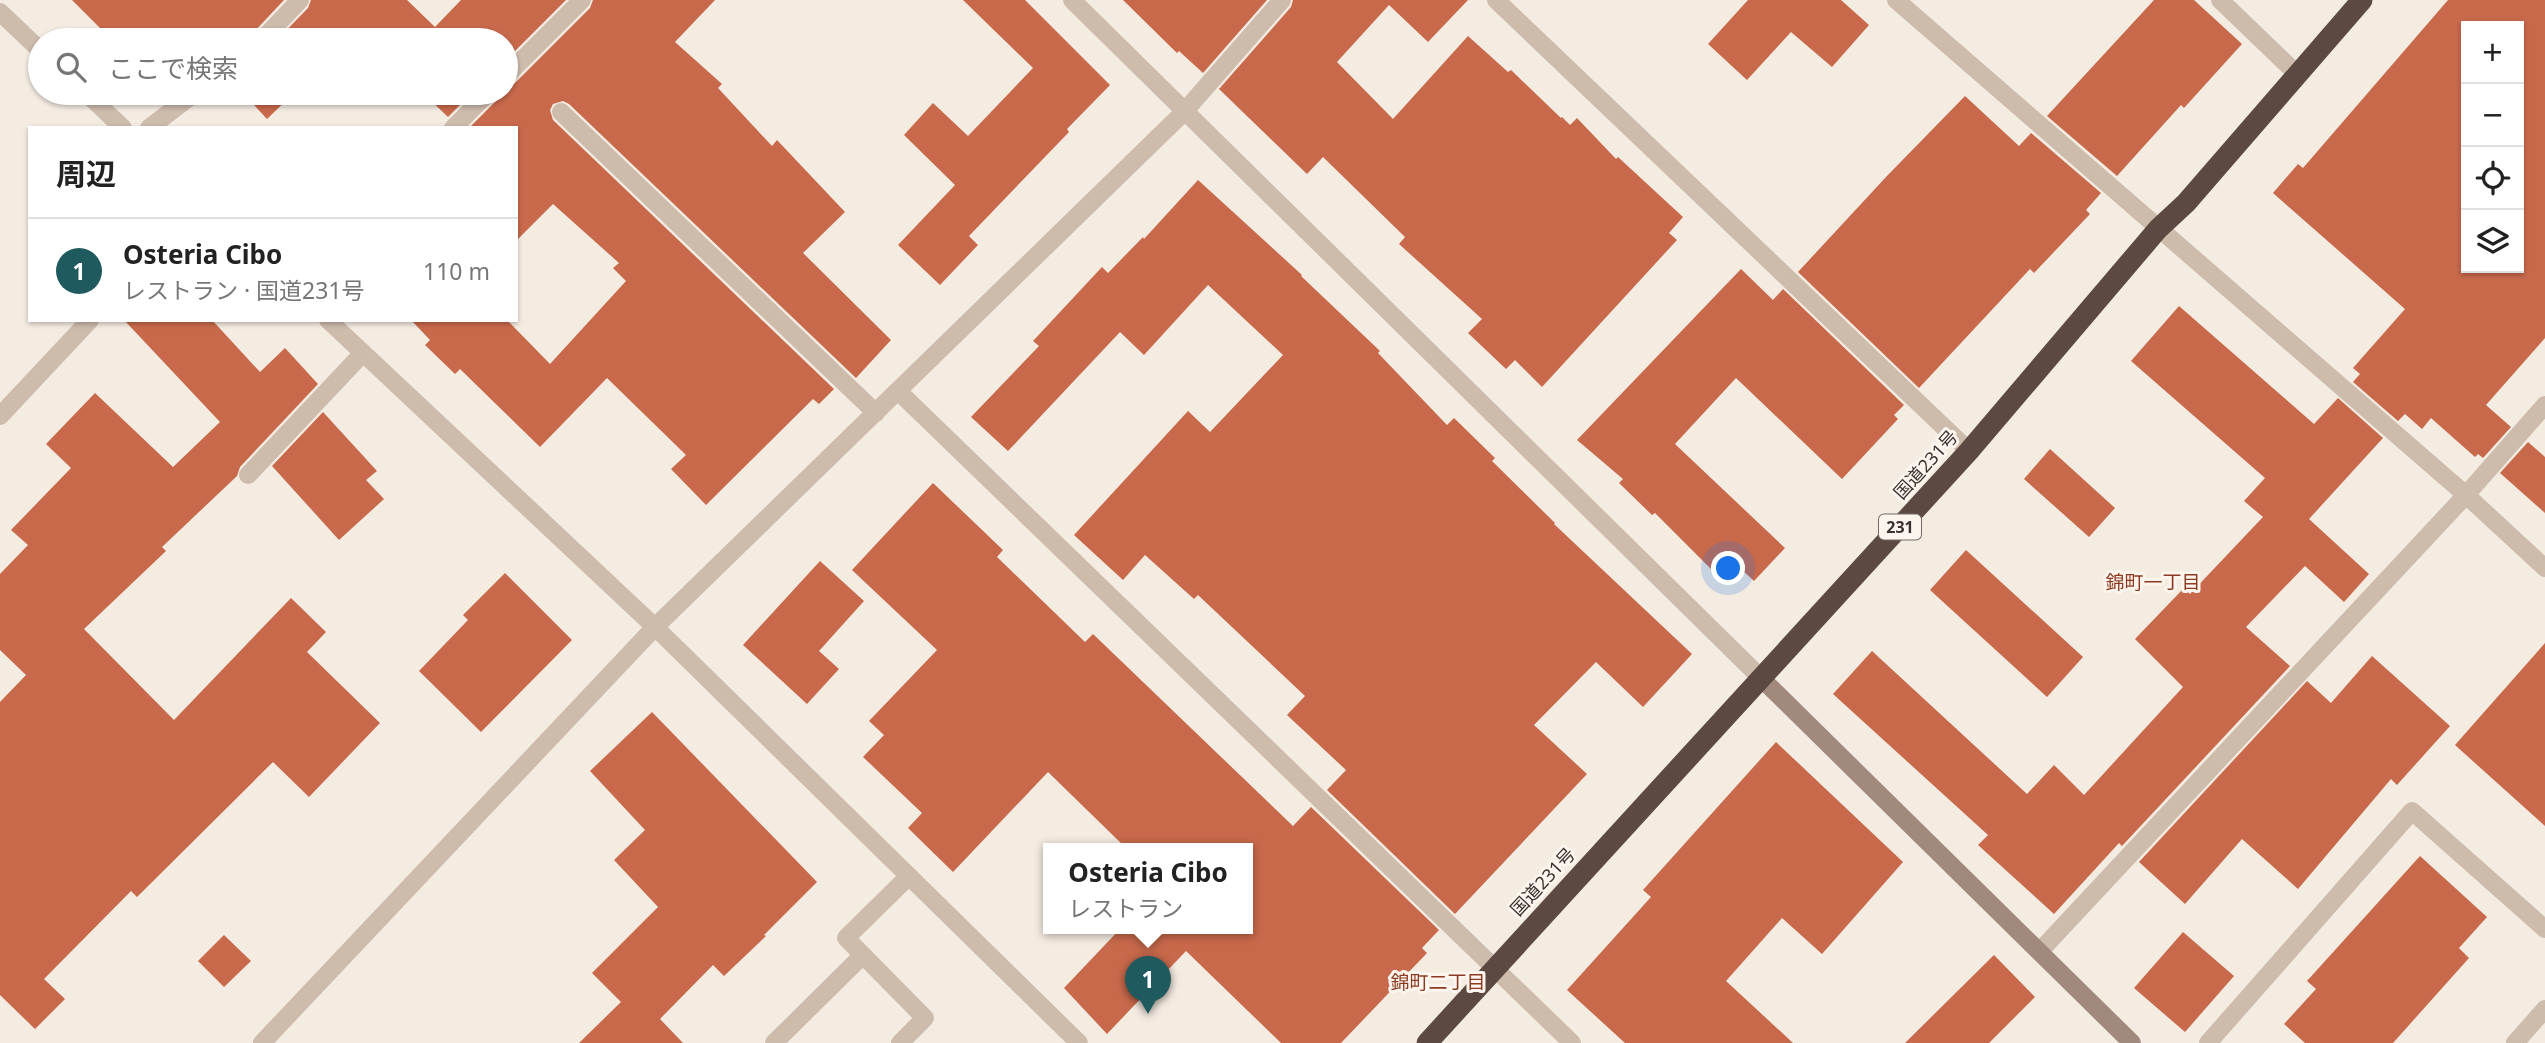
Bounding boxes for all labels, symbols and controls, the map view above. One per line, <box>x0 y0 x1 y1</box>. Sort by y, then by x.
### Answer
map controls <box>2461 21 2524 273</box>
button: + <box>2461 21 2524 84</box>
search box <box>28 28 518 105</box>
icon: search <box>52 48 90 86</box>
text: ここで検索 <box>108 50 238 86</box>
button: − <box>2461 84 2524 147</box>
button: locate <box>2461 147 2524 210</box>
text: 周辺 <box>56 153 116 194</box>
button: layers <box>2461 210 2524 273</box>
text: Osteria Cibo <box>123 236 282 272</box>
text: 1 <box>72 255 86 287</box>
text: 110 m <box>423 255 490 287</box>
text: レストラン · 国道231号 <box>123 274 365 306</box>
street label: 国道231号 <box>1888 425 1963 504</box>
road number: 231 <box>1879 514 1921 540</box>
your location <box>1711 551 1745 585</box>
district label: 錦町一丁目 <box>2105 569 2201 595</box>
street label: 国道231号 <box>1505 842 1580 921</box>
popup <box>1043 843 1253 934</box>
text: Osteria Cibo <box>1068 854 1228 890</box>
text: レストラン <box>1068 892 1183 924</box>
pin: 1 <box>1125 956 1171 1014</box>
district label: 錦町二丁目 <box>1390 969 1486 995</box>

